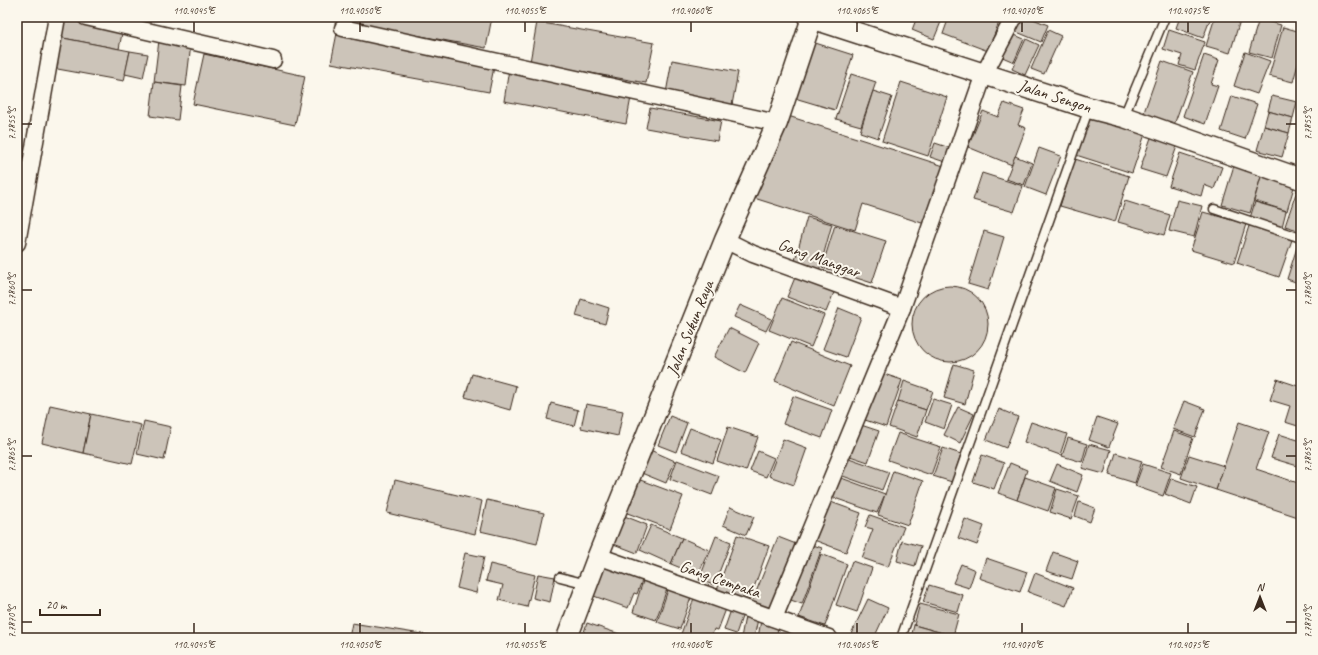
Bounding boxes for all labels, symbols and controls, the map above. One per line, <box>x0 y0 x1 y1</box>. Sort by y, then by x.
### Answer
text: 110.4045°E <box>173 4 217 17</box>
text: 110.4050°E <box>339 4 383 17</box>
text: 110.4055°E <box>504 4 548 17</box>
text: 110.4060°E <box>670 4 714 17</box>
text: 110.4065°E <box>836 4 880 17</box>
text: 110.4070°E <box>1001 4 1045 17</box>
text: 110.4075°E <box>1167 4 1211 17</box>
street label: Jalan Sengon <box>1015 74 1094 118</box>
text: 7.7855°S <box>5 106 18 140</box>
text: 7.7855°S <box>1301 106 1314 140</box>
street label: Gang Manggar <box>775 234 864 283</box>
text: 7.7860°S <box>5 272 18 306</box>
text: 7.7860°S <box>1301 272 1314 306</box>
street label: Jalan Sukun Raya <box>661 276 719 380</box>
text: 7.7865°S <box>5 438 18 472</box>
text: 7.7865°S <box>1301 438 1314 472</box>
street label: Gang Cempaka <box>677 555 765 603</box>
north arrow <box>1240 577 1280 617</box>
text: N <box>1257 580 1266 594</box>
scale bar <box>40 591 100 617</box>
text: 20 m <box>46 597 68 613</box>
text: 7.7870°S <box>5 604 18 638</box>
text: 7.7870°S <box>1301 604 1314 638</box>
text: 110.4045°E <box>173 638 217 651</box>
text: 110.4050°E <box>339 638 383 651</box>
text: 110.4055°E <box>504 638 548 651</box>
text: 110.4060°E <box>670 638 714 651</box>
text: 110.4065°E <box>836 638 880 651</box>
text: 110.4070°E <box>1001 638 1045 651</box>
text: 110.4075°E <box>1167 638 1211 651</box>

